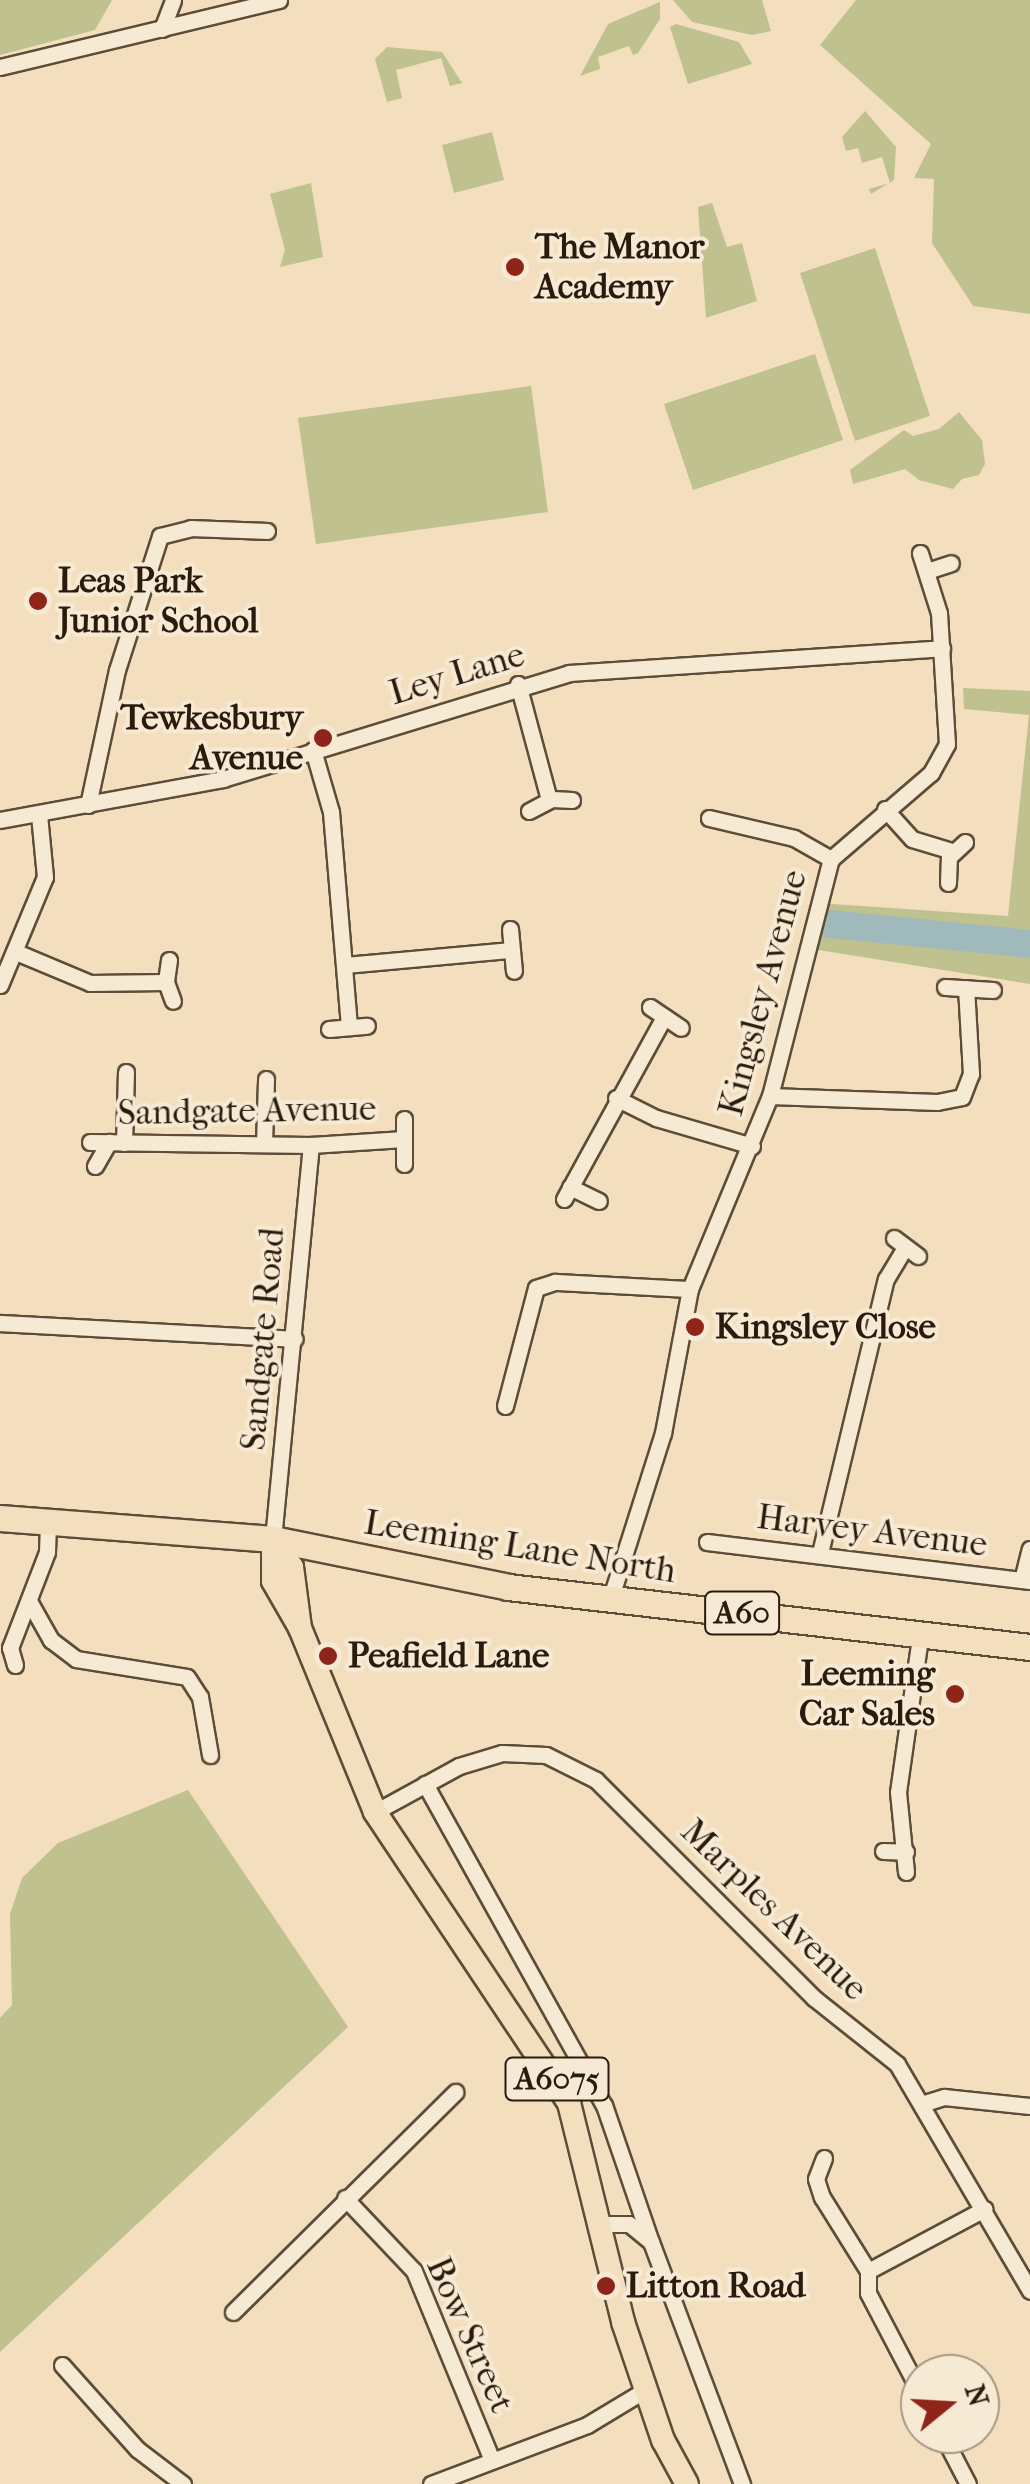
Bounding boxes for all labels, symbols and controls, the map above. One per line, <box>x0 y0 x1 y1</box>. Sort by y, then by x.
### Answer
place label: The Manor Academy <box>535 226 704 308</box>
marker: The Manor Academy <box>504 256 526 278</box>
place label: Leas Park Junior School <box>58 560 258 642</box>
marker: Leas Park Junior School <box>27 590 49 612</box>
street label: Ley Lane <box>384 634 530 714</box>
place label: Tewkesbury Avenue <box>121 697 303 779</box>
marker: Tewkesbury Avenue <box>312 727 334 749</box>
street label: Kingsley Avenue <box>710 865 816 1121</box>
street label: Sandgate Avenue <box>117 1088 377 1134</box>
street label: Sandgate Road <box>232 1226 294 1452</box>
place label: Kingsley Close <box>715 1306 936 1348</box>
marker: Kingsley Close <box>684 1316 706 1338</box>
street label: Harvey Avenue <box>755 1496 989 1566</box>
street label: Leeming Lane North <box>361 1502 679 1592</box>
road number: A60 <box>702 1586 782 1640</box>
place label: Peafield Lane <box>348 1635 549 1677</box>
marker: Peafield Lane <box>317 1645 339 1667</box>
place label: Leeming Car Sales <box>799 1653 935 1735</box>
marker: Leeming Car Sales <box>944 1683 966 1705</box>
street label: Marples Avenue <box>672 1811 876 2009</box>
road number: A6075 <box>504 2052 610 2106</box>
street label: Bow Street <box>417 2251 523 2419</box>
place label: Litton Road <box>626 2265 805 2307</box>
marker: Litton Road <box>595 2275 617 2297</box>
north arrow <box>900 2354 1000 2454</box>
text: N <box>958 2380 996 2410</box>

